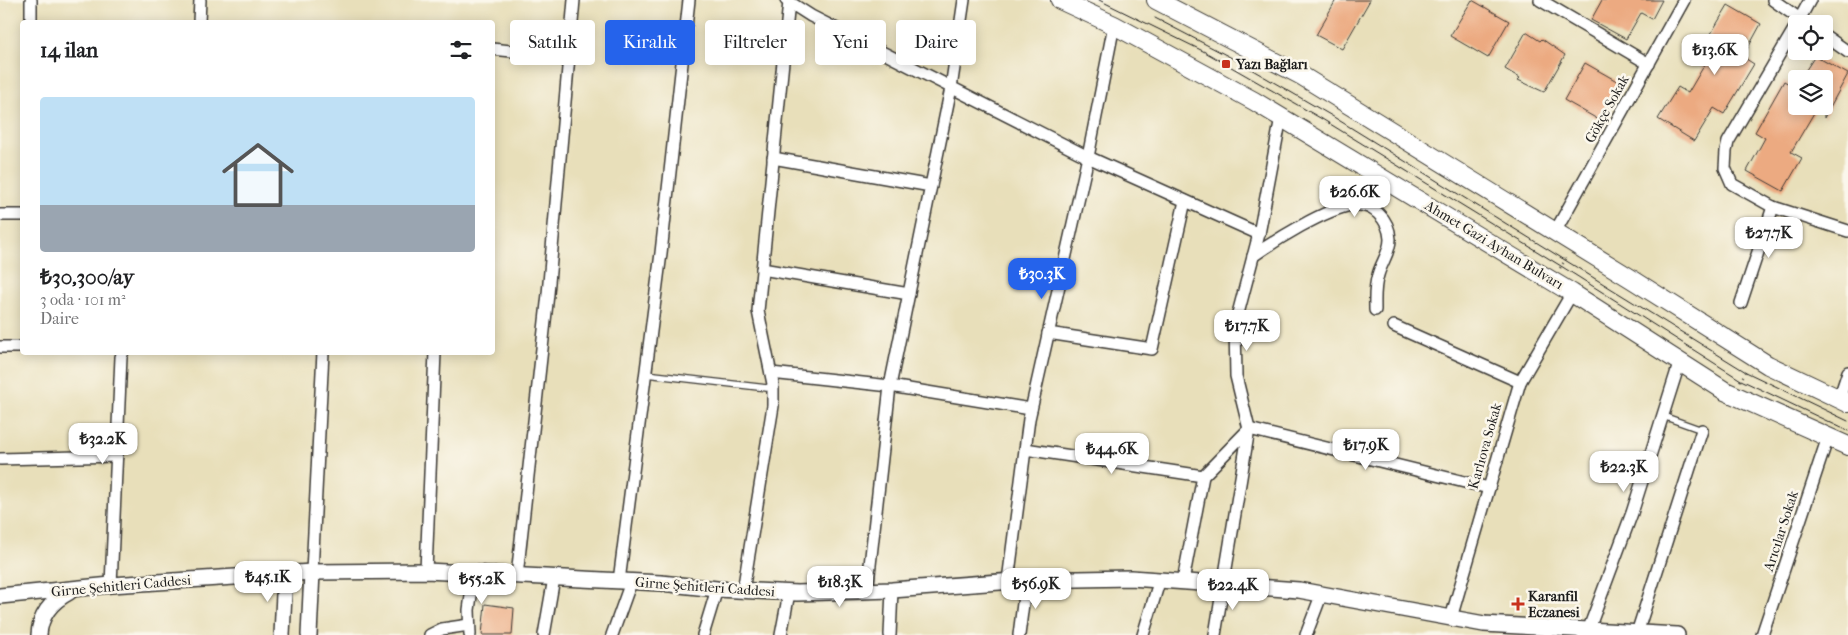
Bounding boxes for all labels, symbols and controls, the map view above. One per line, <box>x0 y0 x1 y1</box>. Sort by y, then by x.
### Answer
map controls <box>1788 15 1833 115</box>
button: locate <box>1788 15 1833 60</box>
chip: Satılık <box>510 20 595 65</box>
chip: Kiralık <box>605 20 695 65</box>
chip: Filtreler <box>705 20 805 65</box>
chip: Yeni <box>815 20 886 65</box>
chip: Daire <box>896 20 976 65</box>
pin: ₺13.6K <box>1674 34 1756 76</box>
icon: filters <box>447 36 475 64</box>
text: 14 ilan <box>40 38 98 62</box>
text: ₺13.6K <box>1693 40 1737 59</box>
place label: Yazı Bağları <box>1235 56 1309 73</box>
marker: Yazı Bağları <box>1220 58 1232 70</box>
button: layers <box>1788 70 1833 115</box>
street label: Gökçe Sokak <box>1581 71 1633 146</box>
icon: home <box>213 130 303 220</box>
pin: ₺26.6K <box>1314 176 1396 218</box>
text: ₺26.6K <box>1330 182 1380 201</box>
street label: Ahmet Gazi Ayhan Bulvarı <box>1421 196 1566 293</box>
pin: ₺27.7K <box>1728 216 1810 259</box>
text: ₺27.7K <box>1746 223 1792 242</box>
pin: ₺30.3K <box>1001 258 1083 300</box>
text: ₺30.3K <box>1019 264 1065 283</box>
text: ₺30,300/ay <box>40 265 134 289</box>
text: 3 oda · 101 m² <box>40 290 126 309</box>
text: Daire <box>40 309 79 328</box>
pin: ₺17.7K <box>1206 310 1288 352</box>
text: ₺17.7K <box>1225 316 1269 335</box>
street label: Karlıova Sokak <box>1465 400 1506 491</box>
pin: ₺32.2K <box>62 422 144 465</box>
pin: ₺17.9K <box>1325 428 1407 471</box>
text: ₺32.2K <box>80 429 126 448</box>
pin: ₺44.6K <box>1071 432 1153 475</box>
text: ₺17.9K <box>1343 435 1389 454</box>
text: ₺44.6K <box>1086 439 1138 458</box>
pin: ₺22.3K <box>1583 450 1665 493</box>
text: ₺22.3K <box>1601 457 1647 476</box>
street label: Arıcılar Sokak <box>1760 488 1802 574</box>
pin: ₺45.1K <box>227 560 309 603</box>
pin: ₺55.2K <box>441 562 523 605</box>
pin: ₺18.3K <box>799 566 881 608</box>
text: ₺45.1K <box>245 567 291 586</box>
pin: ₺56.9K <box>995 568 1077 610</box>
pin: ₺22.4K <box>1192 568 1274 611</box>
text: ₺55.2K <box>459 569 505 588</box>
street label: Girne Şehitleri Caddesi <box>50 571 192 601</box>
text: ₺18.3K <box>818 572 862 591</box>
street label: Girne Şehitleri Caddesi <box>634 574 776 600</box>
text: ₺56.9K <box>1012 574 1060 593</box>
text: ₺22.4K <box>1208 575 1258 594</box>
place label: Karanfil Eczanesi <box>1528 588 1581 621</box>
marker: Karanfil Eczanesi <box>1512 598 1524 610</box>

